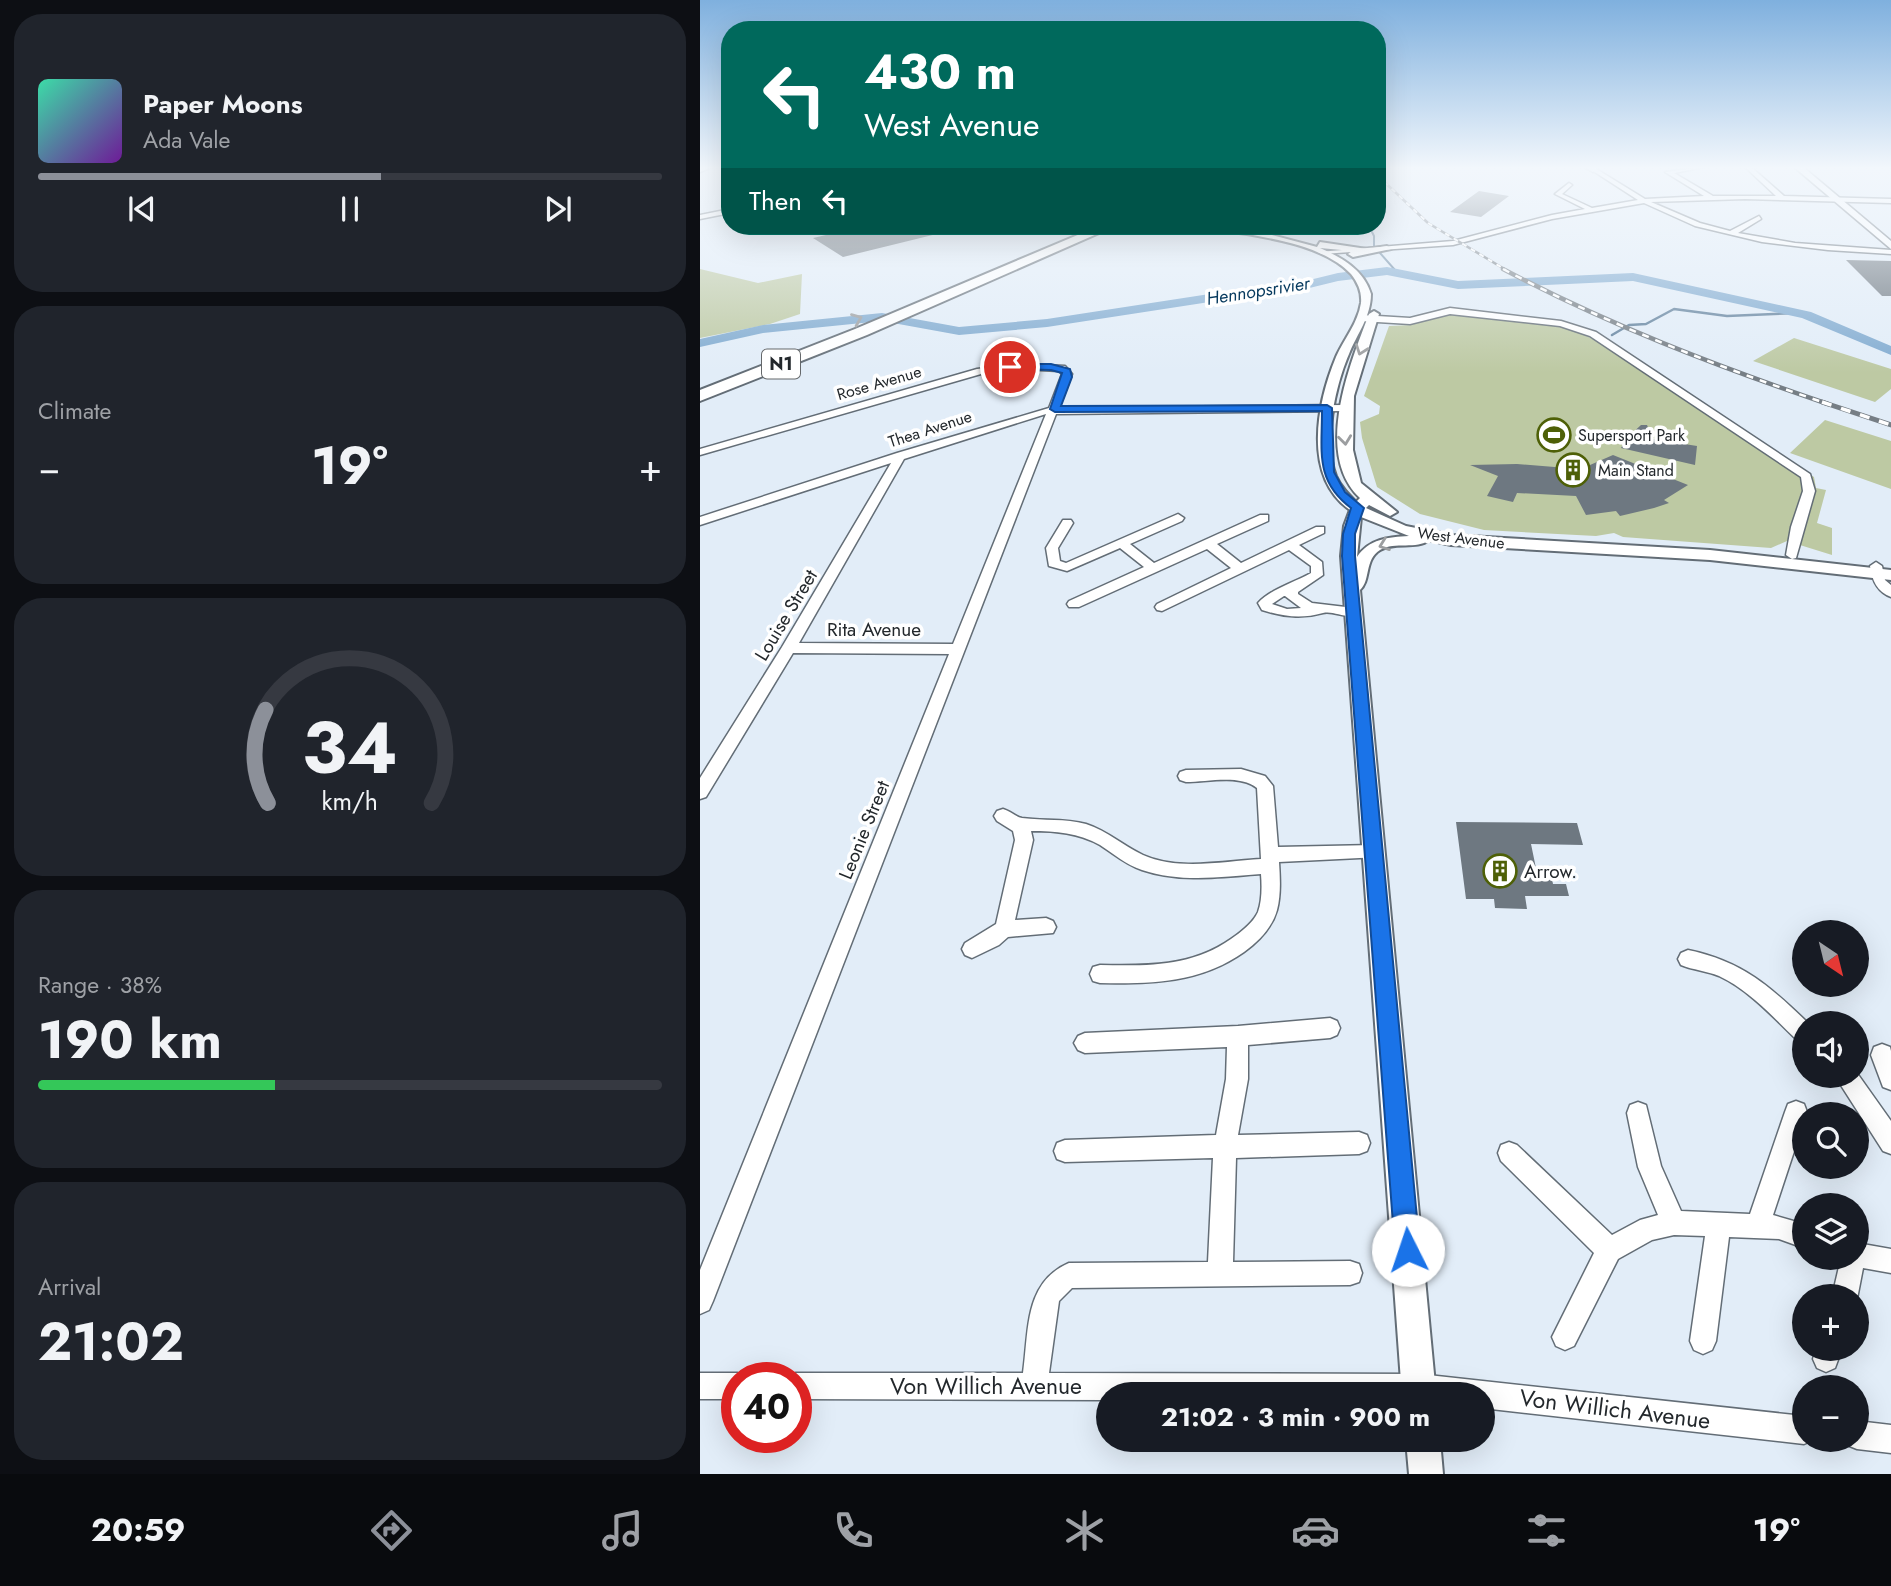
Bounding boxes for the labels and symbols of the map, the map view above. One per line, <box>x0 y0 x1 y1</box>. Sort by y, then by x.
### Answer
water label: Hennopsrivier <box>1205 270 1312 312</box>
one-way arrow <box>851 314 863 328</box>
pin <box>980 337 1040 397</box>
one-way arrow <box>1356 344 1370 356</box>
road number: N1 <box>762 350 800 378</box>
street label: Rose Avenue <box>834 360 924 406</box>
street label: Thea Avenue <box>885 405 975 453</box>
sports icon: Supersport Park <box>1535 416 1573 454</box>
place label: Supersport Park <box>1578 424 1686 447</box>
one-way arrow <box>1337 435 1352 446</box>
building icon: Main Stand <box>1554 451 1592 489</box>
place label: Main Stand <box>1598 459 1674 482</box>
street label: West Avenue <box>1416 521 1506 555</box>
one-way arrow <box>1379 537 1391 551</box>
street label: Louise Street <box>748 564 824 666</box>
street label: Rita Avenue <box>827 616 921 643</box>
street label: Leonie Street <box>832 776 896 883</box>
building icon: Arrow. <box>1481 852 1519 890</box>
place label: Arrow. <box>1524 858 1577 885</box>
north arrow <box>1792 920 1869 998</box>
position arrow <box>1371 1213 1445 1287</box>
speed limit sign: 40 <box>721 1362 812 1453</box>
street label: Von Willich Avenue <box>890 1369 1082 1403</box>
street label: Von Willich Avenue <box>1518 1380 1712 1438</box>

